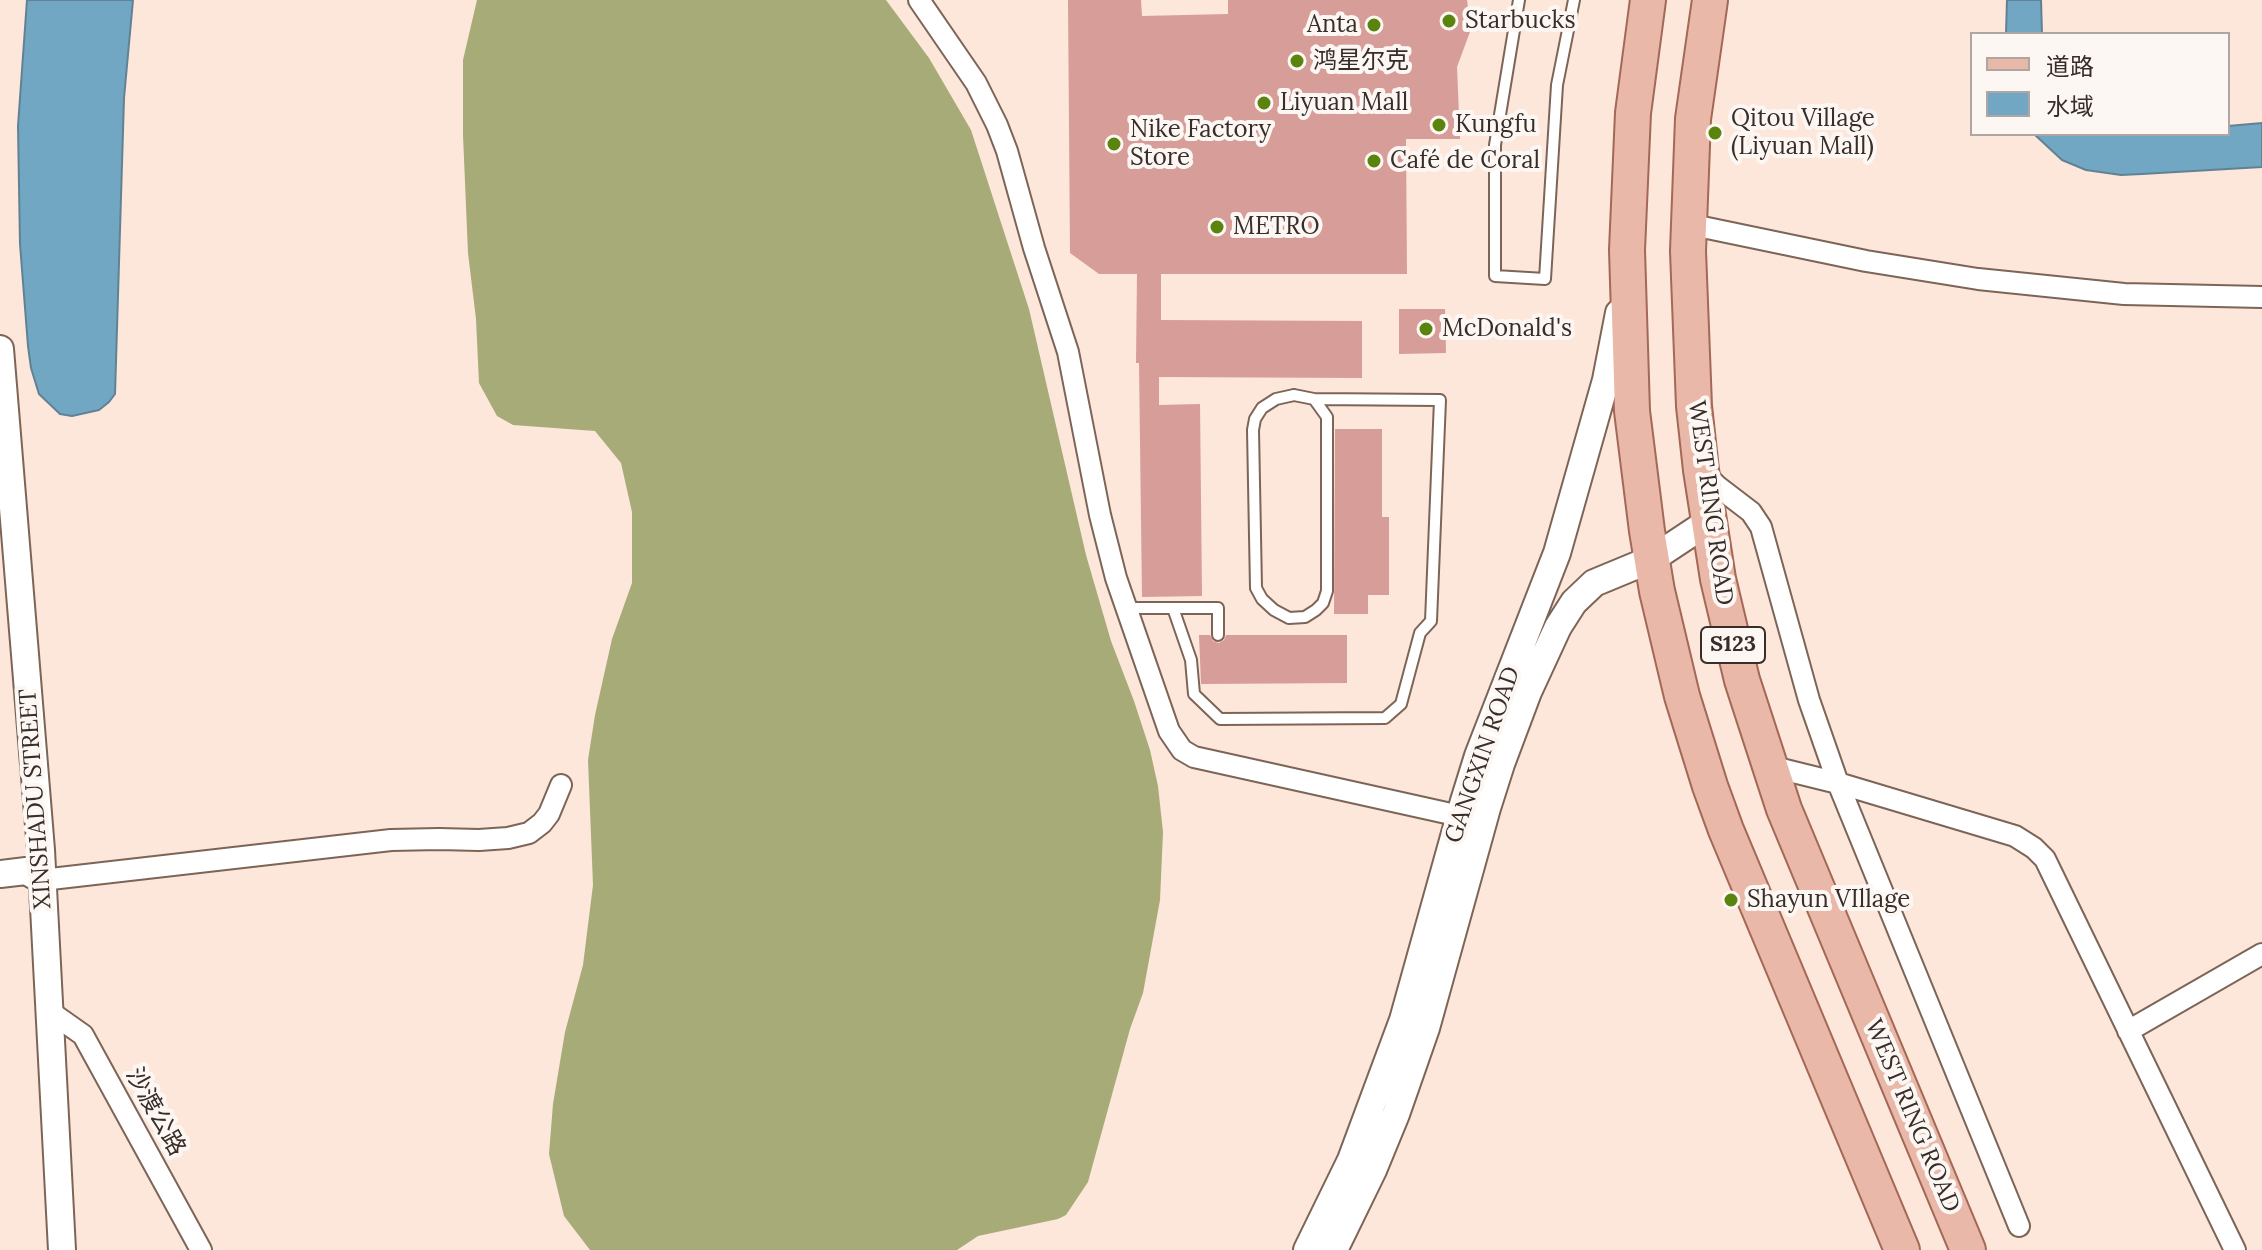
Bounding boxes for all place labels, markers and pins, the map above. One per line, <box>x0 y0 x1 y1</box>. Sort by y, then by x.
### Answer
place label: Starbucks <box>1465 7 1576 35</box>
place label: Anta <box>1307 11 1358 39</box>
marker: Starbucks <box>1440 12 1458 30</box>
marker: Anta <box>1365 16 1383 34</box>
place label: 鸿星尔克 <box>1313 47 1409 75</box>
marker: 鸿星尔克 <box>1288 52 1306 70</box>
place label: Liyuan Mall <box>1280 89 1408 117</box>
marker: Liyuan Mall <box>1255 94 1273 112</box>
place label: Qitou Village (Liyuan Mall) <box>1731 105 1875 161</box>
place label: Kungfu <box>1455 111 1537 139</box>
place label: Nike Factory Store <box>1130 116 1271 172</box>
marker: Kungfu <box>1430 116 1448 134</box>
marker: Qitou Village (Liyuan Mall) <box>1706 124 1724 142</box>
marker: Nike Factory Store <box>1105 135 1123 153</box>
place label: Café de Coral <box>1390 147 1540 175</box>
marker: Café de Coral <box>1365 152 1383 170</box>
place label: METRO <box>1233 213 1319 241</box>
marker: METRO <box>1208 218 1226 236</box>
place label: McDonald's <box>1442 315 1572 343</box>
marker: McDonald's <box>1417 320 1435 338</box>
place label: Shayun VIllage <box>1747 886 1910 914</box>
marker: Shayun VIllage <box>1722 891 1740 909</box>

